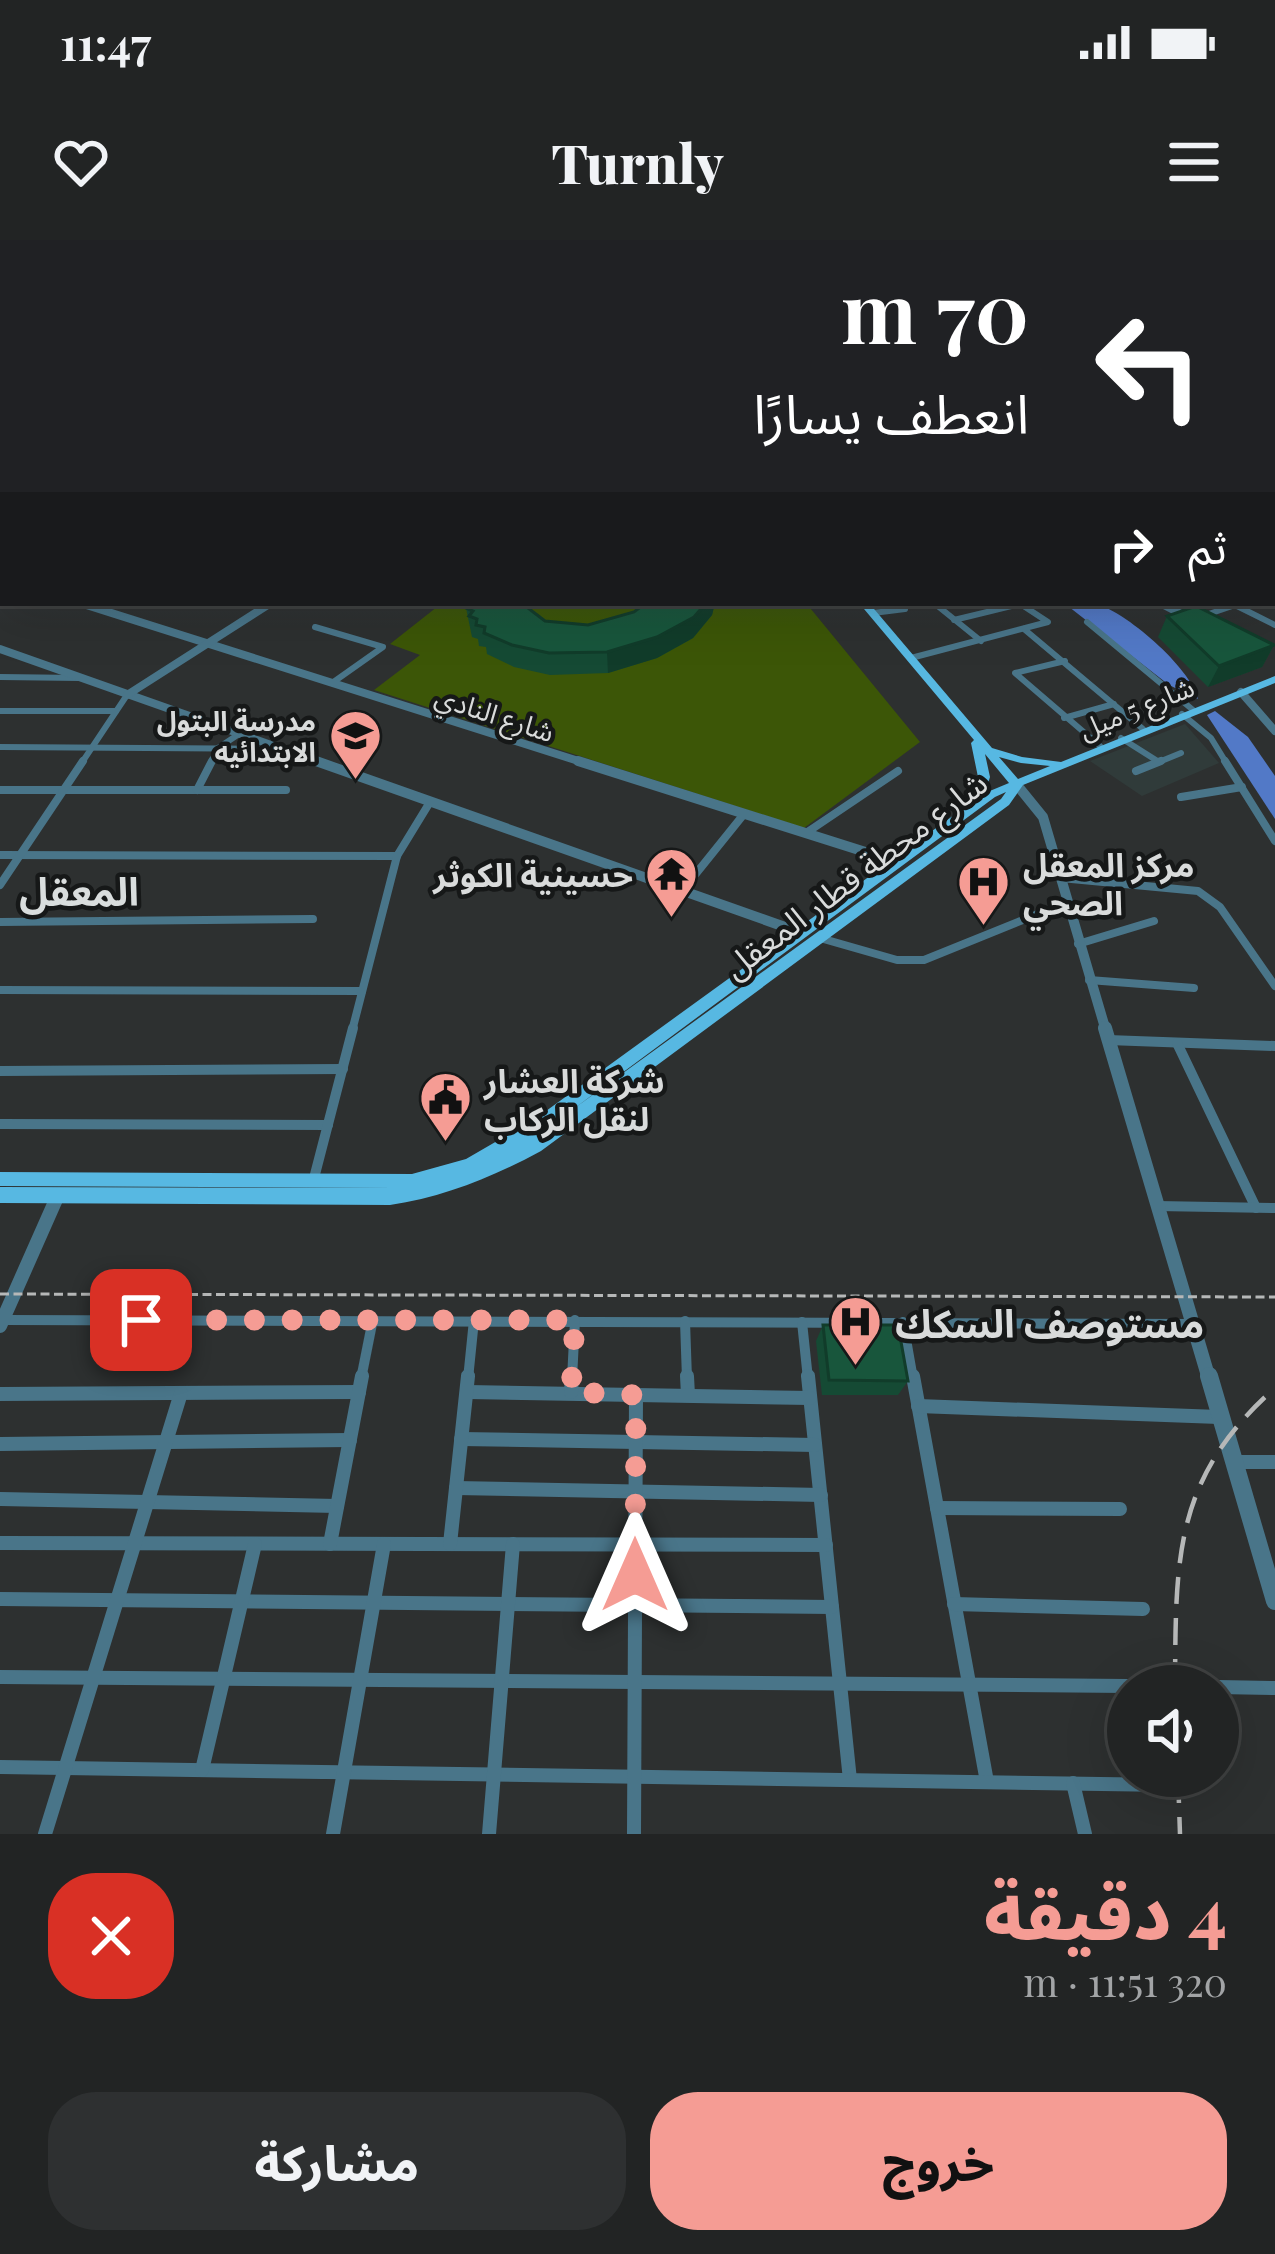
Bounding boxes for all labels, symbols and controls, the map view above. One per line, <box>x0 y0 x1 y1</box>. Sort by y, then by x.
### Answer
text: 11:47 <box>60 12 151 72</box>
text: Turnly <box>551 126 724 198</box>
icon: heart <box>48 129 114 195</box>
icon: menu <box>1161 129 1227 195</box>
text: 70 m <box>841 253 1029 365</box>
icon: left <box>1071 288 1227 444</box>
text: انعطف يسارًا <box>753 376 1029 448</box>
text: ثم <box>1188 515 1227 575</box>
icon: right <box>1098 516 1164 582</box>
street label: شارع 5 ميل <box>1073 668 1200 750</box>
street label: شارع النادي <box>429 677 559 753</box>
place label: مدرسة البتول الابتدائيه <box>157 702 316 769</box>
school or university icon: مدرسة البتول الابتدائيه <box>327 708 383 782</box>
street label: شارع محطة قطار المعقل <box>713 759 998 991</box>
place label: مركز المعقل الصحي <box>1023 841 1194 931</box>
temple icon: حسينية الكوثر <box>644 845 700 919</box>
place label: حسينية الكوثر <box>431 851 633 895</box>
hospital icon: مركز المعقل الصحي <box>956 854 1012 928</box>
district label: المعقل <box>19 864 139 916</box>
place label: شركة العشار لنقل الركاب <box>482 1057 665 1140</box>
public building icon: شركة العشار لنقل الركاب <box>417 1070 473 1144</box>
pin <box>90 1269 192 1371</box>
icon: arrive <box>108 1287 174 1353</box>
hospital icon: مستوصف السكك <box>828 1294 884 1368</box>
place label: مستوصف السكك <box>895 1296 1204 1348</box>
position arrow <box>572 1512 698 1638</box>
map controls <box>1107 1665 1239 1797</box>
button: sound <box>1107 1665 1239 1797</box>
text: 4 دقيقة <box>984 1862 1227 1958</box>
button: close <box>48 1873 174 1999</box>
text: 320 m · 11:51 <box>1023 1955 1227 2007</box>
button: مشاركة <box>48 2092 626 2230</box>
button: خروج <box>650 2092 1227 2230</box>

